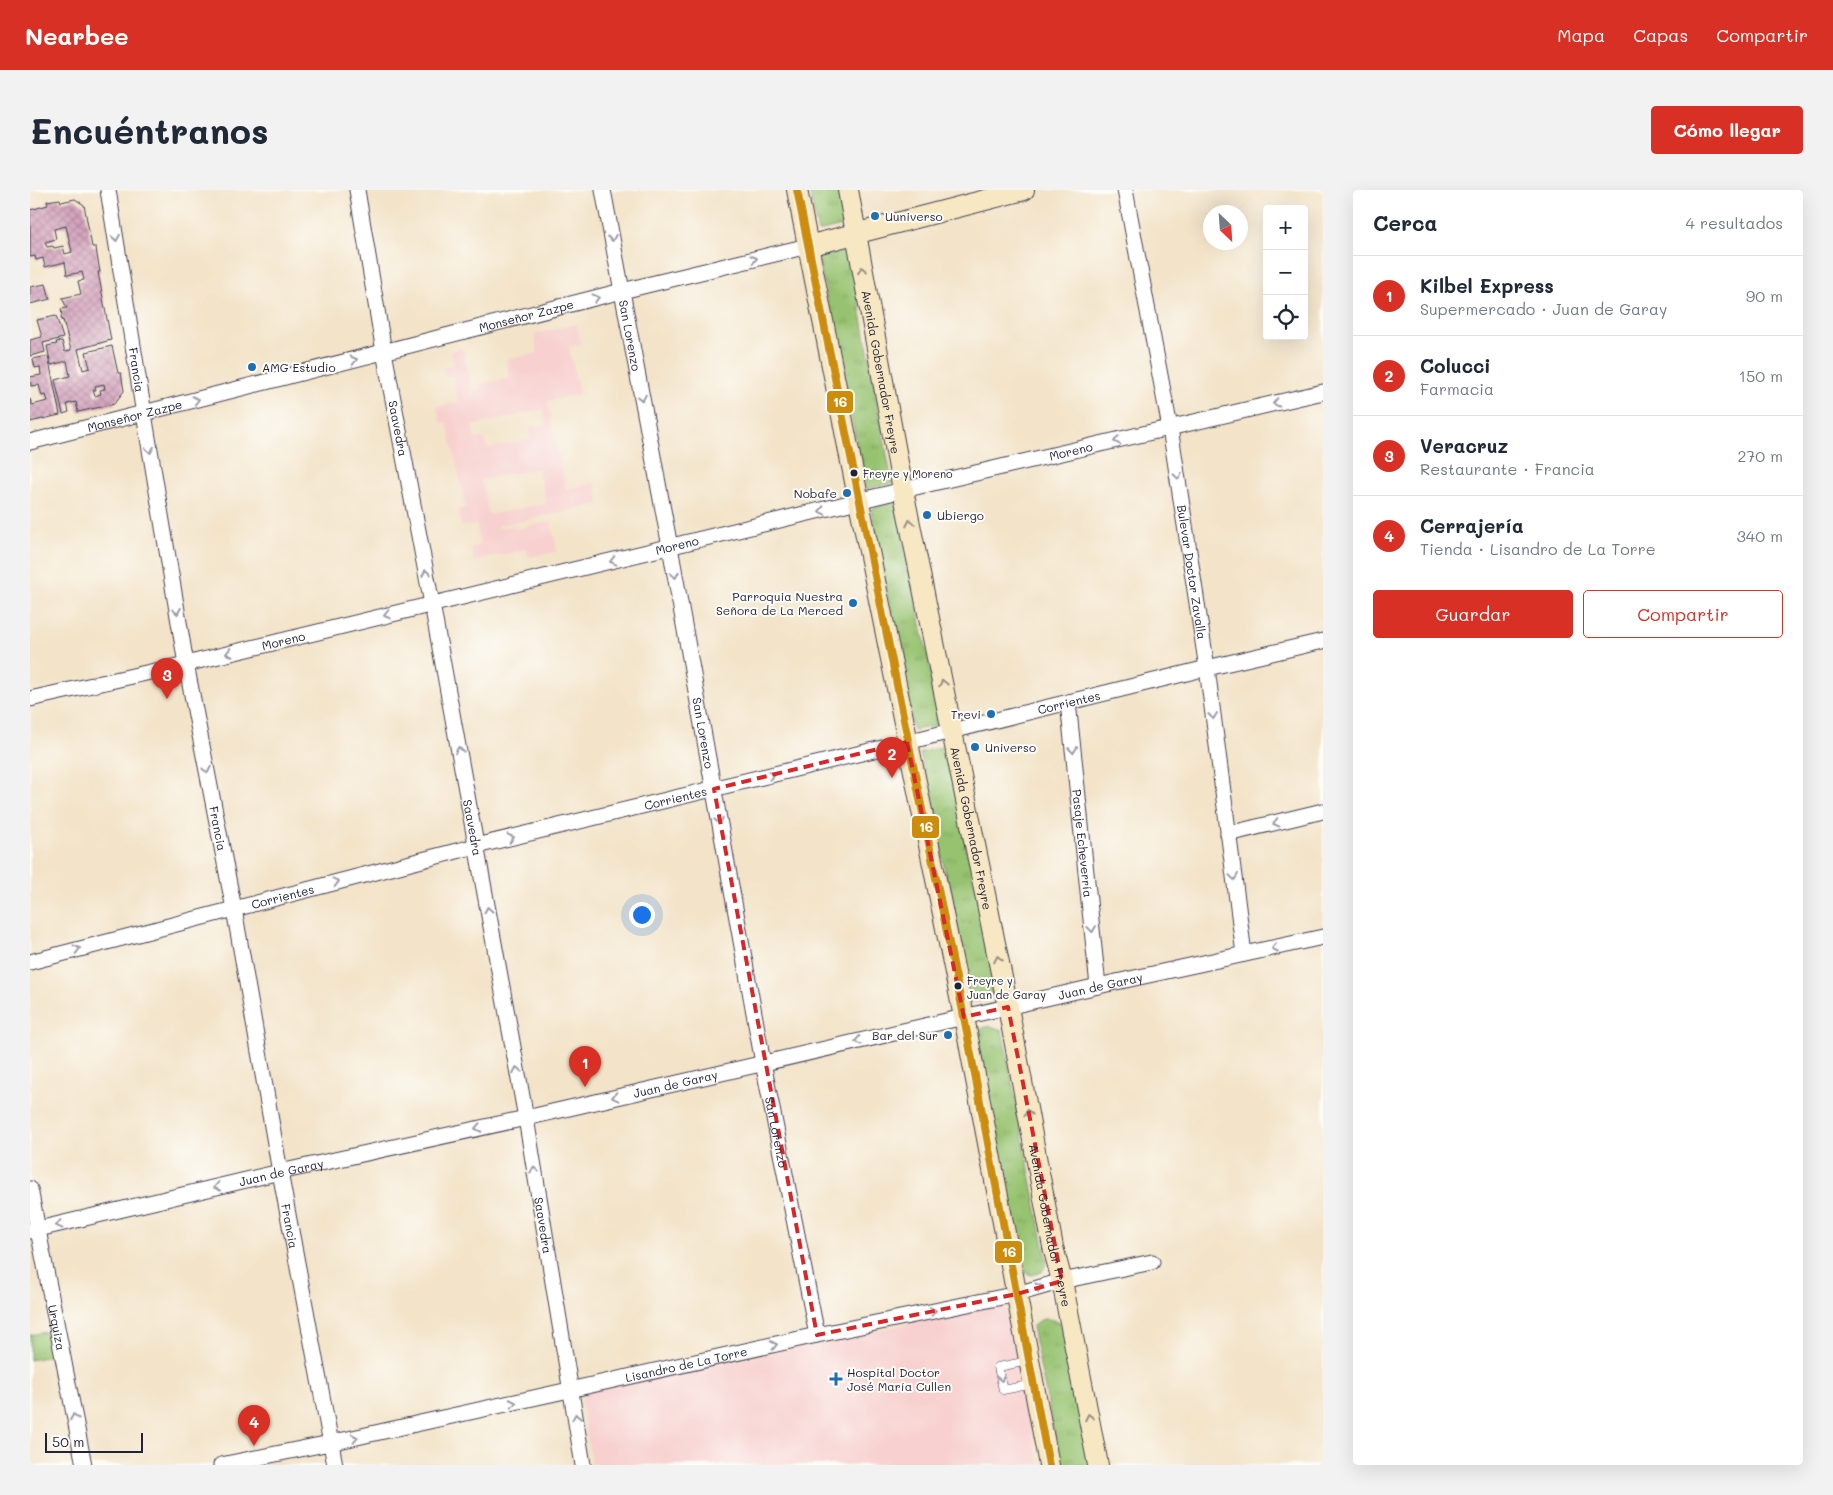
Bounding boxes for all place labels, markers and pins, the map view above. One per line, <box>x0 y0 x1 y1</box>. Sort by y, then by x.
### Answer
place label: Uuniverso <box>885 208 943 224</box>
marker: Uuniverso <box>869 210 881 222</box>
place label: AMG Estudio <box>262 359 336 375</box>
marker: AMG Estudio <box>246 361 258 373</box>
place label: Freyre y Moreno <box>863 466 953 481</box>
marker: Freyre y Moreno <box>849 468 859 478</box>
place label: Nobafe <box>794 485 837 501</box>
marker: Nobafe <box>841 487 853 499</box>
place label: Ubiergo <box>937 507 984 523</box>
marker: Ubiergo <box>921 509 933 521</box>
place label: Parroquia Nuestra Señora de La Merced <box>716 588 843 618</box>
marker: Parroquia Nuestra Señora de La Merced <box>847 597 859 609</box>
pin: 3 <box>151 658 183 699</box>
place label: Trevi <box>951 706 981 722</box>
marker: Trevi <box>985 708 997 720</box>
pin: 2 <box>876 737 908 778</box>
place label: Universo <box>985 739 1036 755</box>
marker: Universo <box>969 741 981 753</box>
place label: Freyre y Juan de Garay <box>967 973 1046 1002</box>
marker: Freyre y Juan de Garay <box>953 981 963 991</box>
place label: Bar del Sur <box>872 1027 938 1043</box>
marker: Bar del Sur <box>942 1029 954 1041</box>
pin: 1 <box>569 1046 601 1087</box>
place label: Hospital Doctor José María Cullen <box>847 1364 951 1394</box>
marker: Hospital Doctor José María Cullen <box>829 1372 843 1386</box>
pin: 4 <box>238 1405 270 1446</box>

